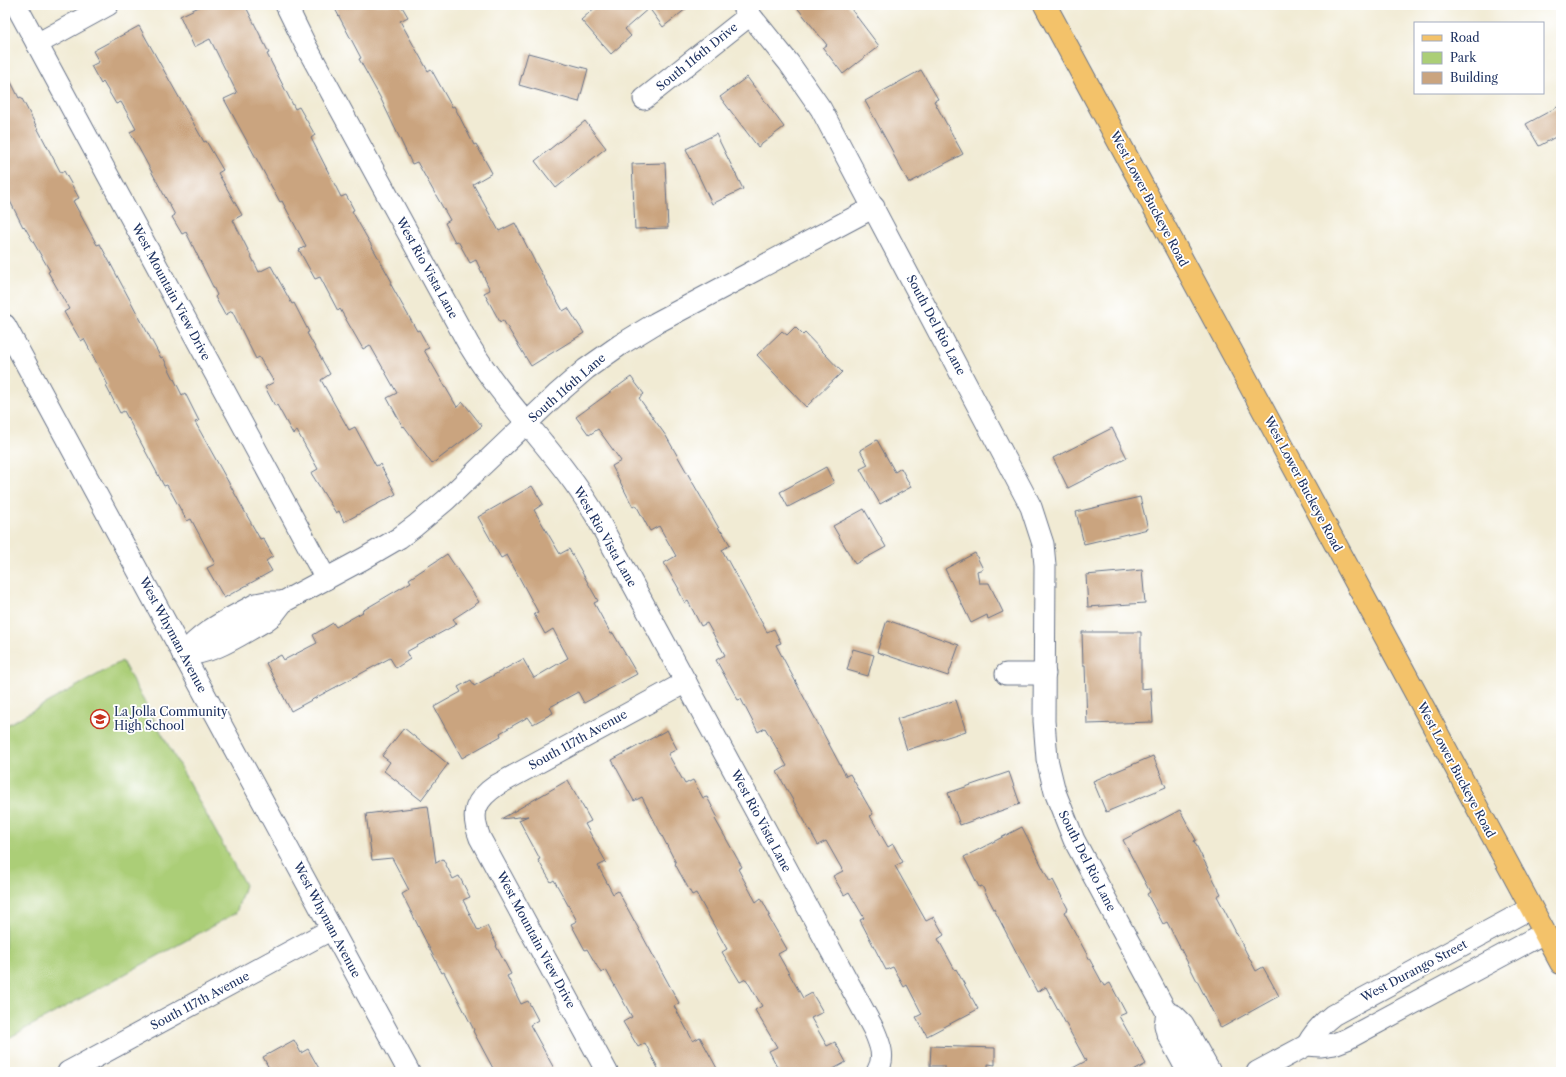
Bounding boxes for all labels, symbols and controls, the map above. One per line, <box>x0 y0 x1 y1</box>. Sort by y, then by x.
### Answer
street label: South 116th Drive <box>653 19 741 94</box>
legend <box>1414 22 1544 94</box>
text: Road <box>1450 30 1480 45</box>
text: Park <box>1450 50 1477 65</box>
text: Building <box>1450 70 1498 85</box>
street label: West Lower Buckeye Road <box>1107 127 1192 270</box>
street label: West Rio Vista Lane <box>393 214 462 321</box>
street label: West Mountain View Drive <box>128 220 214 363</box>
street label: South Del Rio Lane <box>904 272 969 378</box>
street label: South 116th Lane <box>525 350 609 425</box>
street label: West Lower Buckeye Road <box>1261 412 1346 555</box>
street label: West Rio Vista Lane <box>570 483 640 590</box>
street label: West Whyman Avenue <box>136 574 210 695</box>
street label: West Lower Buckeye Road <box>1414 698 1499 841</box>
place label: La Jolla Community High School <box>114 704 228 733</box>
street label: South 117th Avenue <box>526 706 630 773</box>
school or university icon: La Jolla Community High School <box>89 708 111 730</box>
street label: West Rio Vista Lane <box>728 766 795 875</box>
street label: South Del Rio Lane <box>1055 808 1120 914</box>
street label: West Whyman Avenue <box>290 859 364 980</box>
street label: West Mountain View Drive <box>493 868 579 1011</box>
street label: West Durango Street <box>1357 936 1470 1005</box>
street label: South 117th Avenue <box>148 968 252 1033</box>

